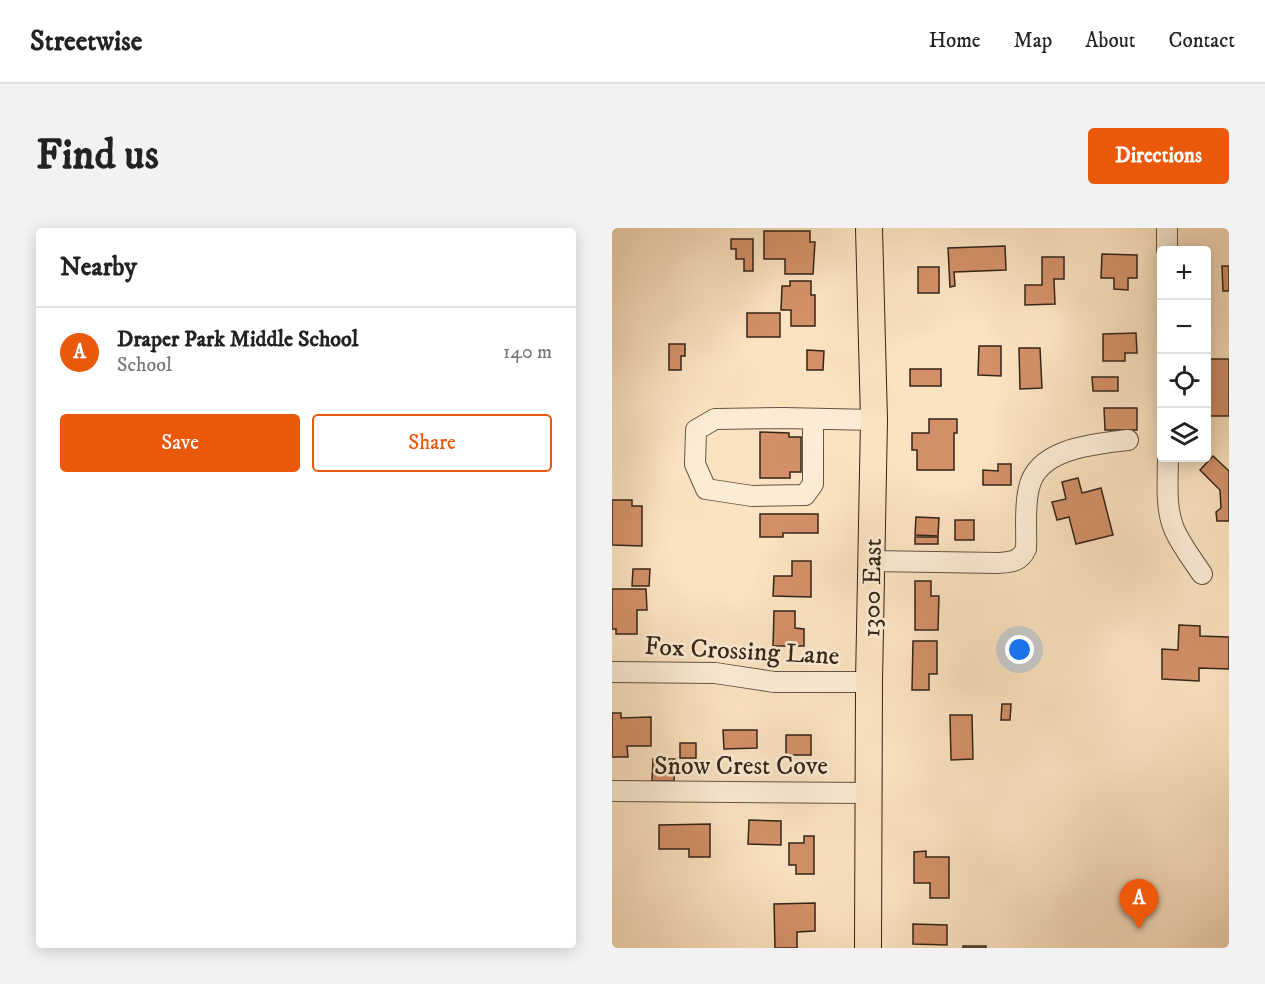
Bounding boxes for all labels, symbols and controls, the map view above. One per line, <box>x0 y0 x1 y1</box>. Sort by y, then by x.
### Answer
text: Streetwise <box>30 24 142 59</box>
text: Home <box>929 28 981 54</box>
text: Map <box>1014 28 1052 54</box>
text: About <box>1085 28 1136 54</box>
text: Contact <box>1169 28 1235 54</box>
button: Directions <box>1088 128 1229 184</box>
text: Find us <box>36 130 159 182</box>
map controls <box>1157 246 1211 462</box>
button: + <box>1157 246 1211 300</box>
text: Nearby <box>60 251 137 284</box>
button: − <box>1157 300 1211 354</box>
text: Draper Park Middle School <box>117 326 358 353</box>
text: A <box>73 340 86 365</box>
text: 140 m <box>503 340 552 365</box>
text: School <box>117 353 172 378</box>
button: locate <box>1157 354 1211 408</box>
button: layers <box>1157 408 1211 462</box>
button: Save <box>60 414 300 472</box>
button: Share <box>312 414 552 472</box>
street label: 1300 East <box>855 538 890 638</box>
street label: Fox Crossing Lane <box>643 630 840 673</box>
your location <box>1005 635 1034 664</box>
street label: Snow Crest Cove <box>654 750 828 783</box>
pin: A <box>1120 880 1158 929</box>

